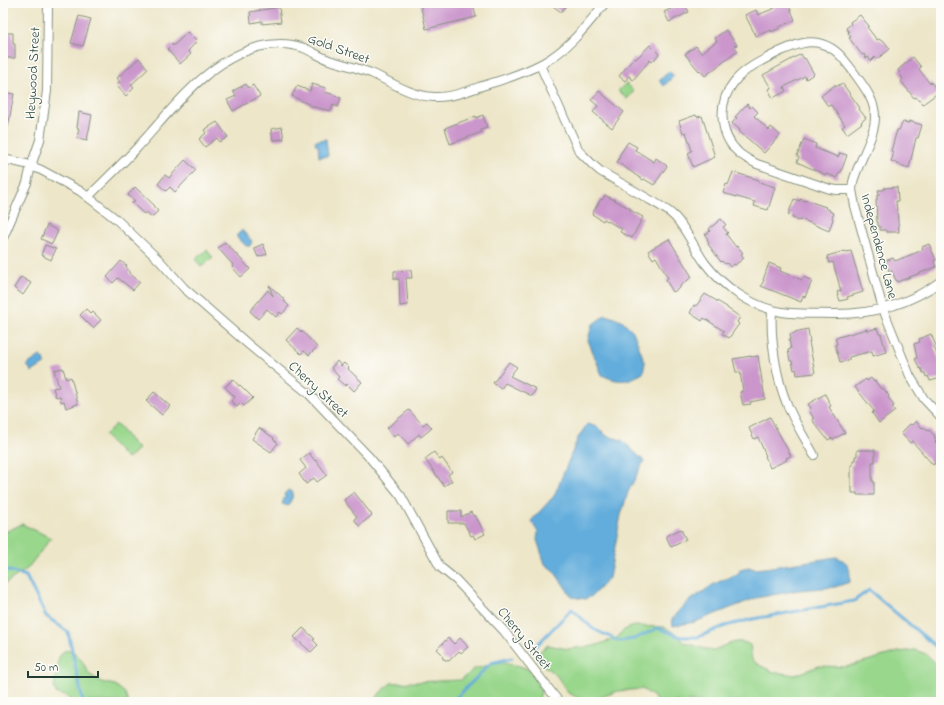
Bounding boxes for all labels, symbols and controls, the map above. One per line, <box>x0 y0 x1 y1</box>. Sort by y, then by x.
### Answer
street label: Heywood Street <box>21 26 47 120</box>
street label: Gold Street <box>305 28 373 70</box>
street label: Independence Lane <box>854 191 903 302</box>
street label: Cherry Street <box>282 357 353 425</box>
street label: Cherry Street <box>491 603 556 676</box>
scale bar <box>28 653 98 679</box>
text: 50 m <box>34 659 58 677</box>

